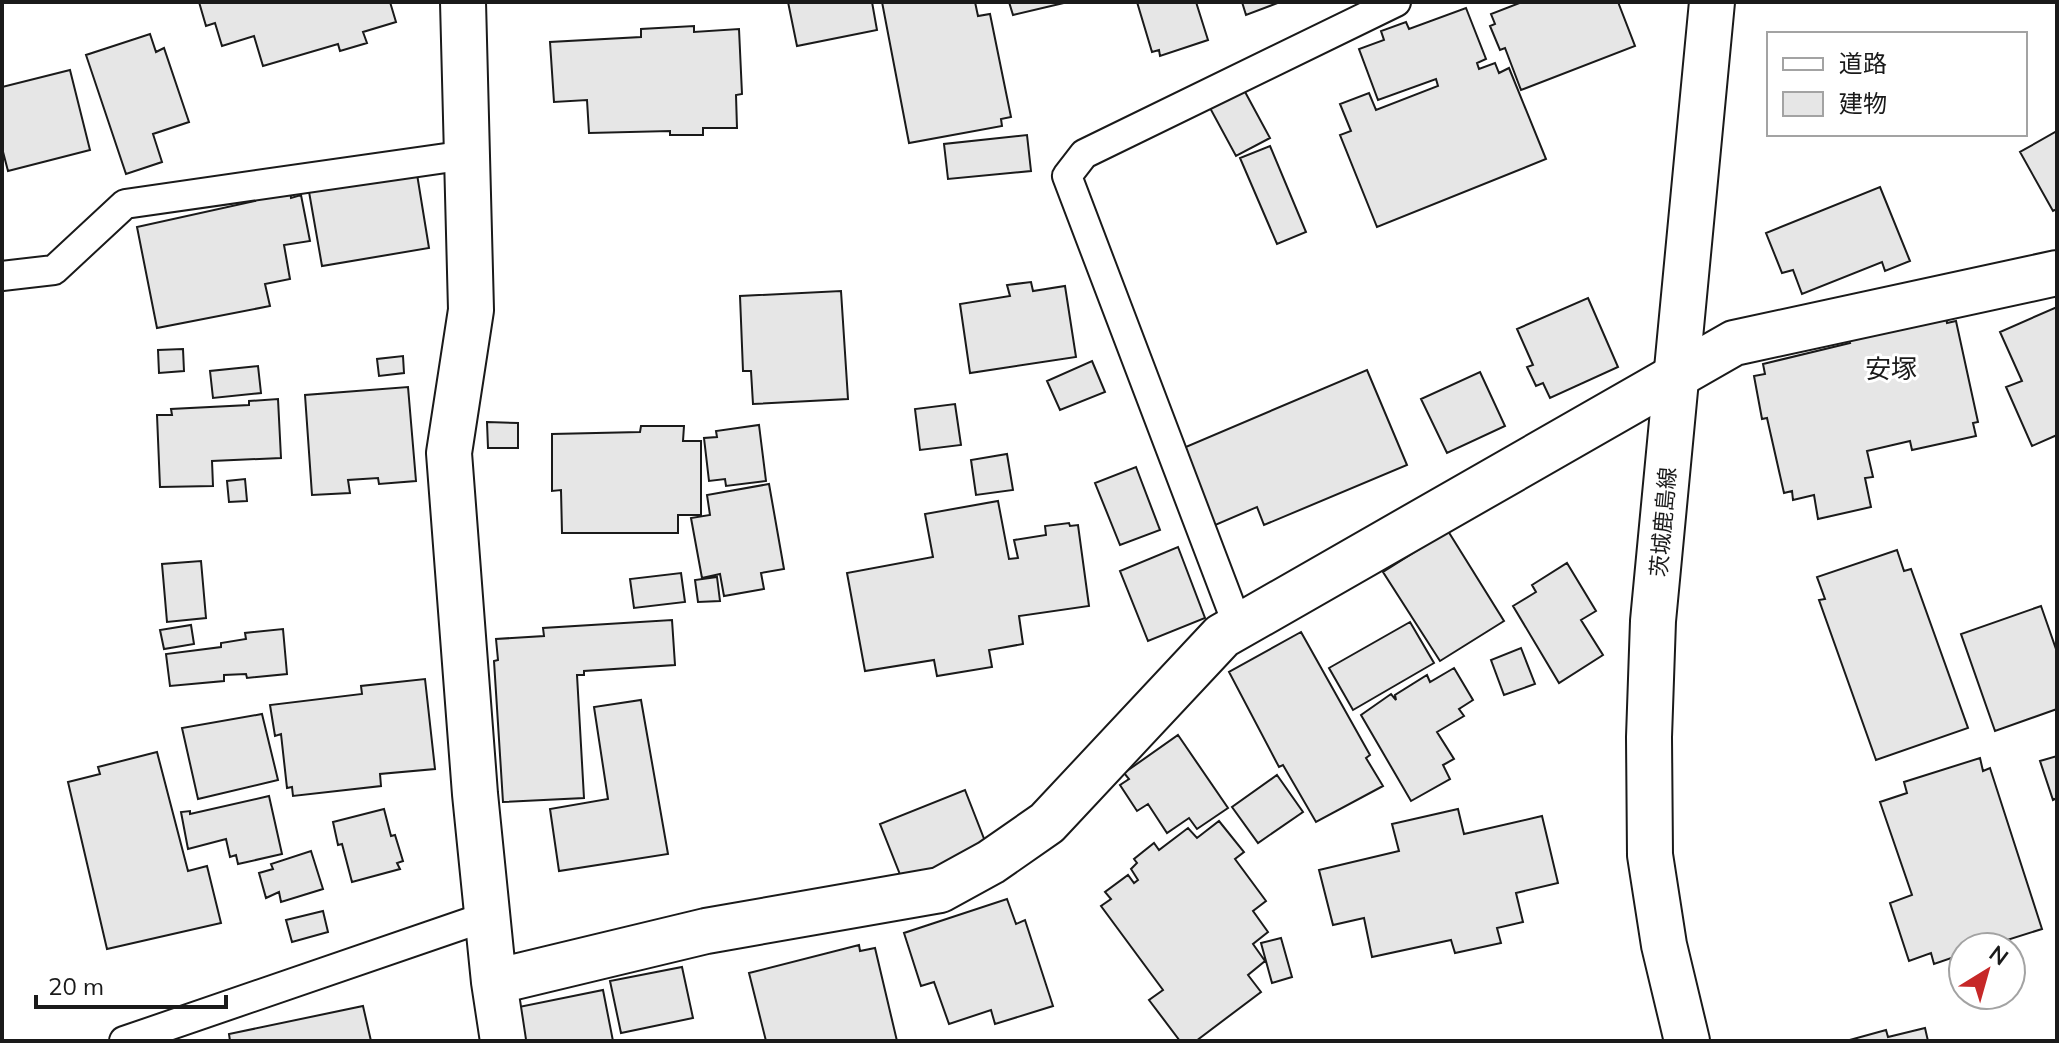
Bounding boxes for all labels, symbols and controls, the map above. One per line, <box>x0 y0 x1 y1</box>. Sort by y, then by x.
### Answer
legend <box>1767 32 2027 136</box>
text: 道路 <box>1839 48 1887 78</box>
text: 建物 <box>1839 88 1887 118</box>
district label: 安塚 <box>1865 352 1917 385</box>
street label: 茨城鹿島線 <box>1644 466 1682 578</box>
north arrow <box>1947 931 2027 1011</box>
text: N <box>1984 939 2014 971</box>
scale bar <box>36 959 226 1009</box>
text: 20 m <box>48 971 104 1001</box>

